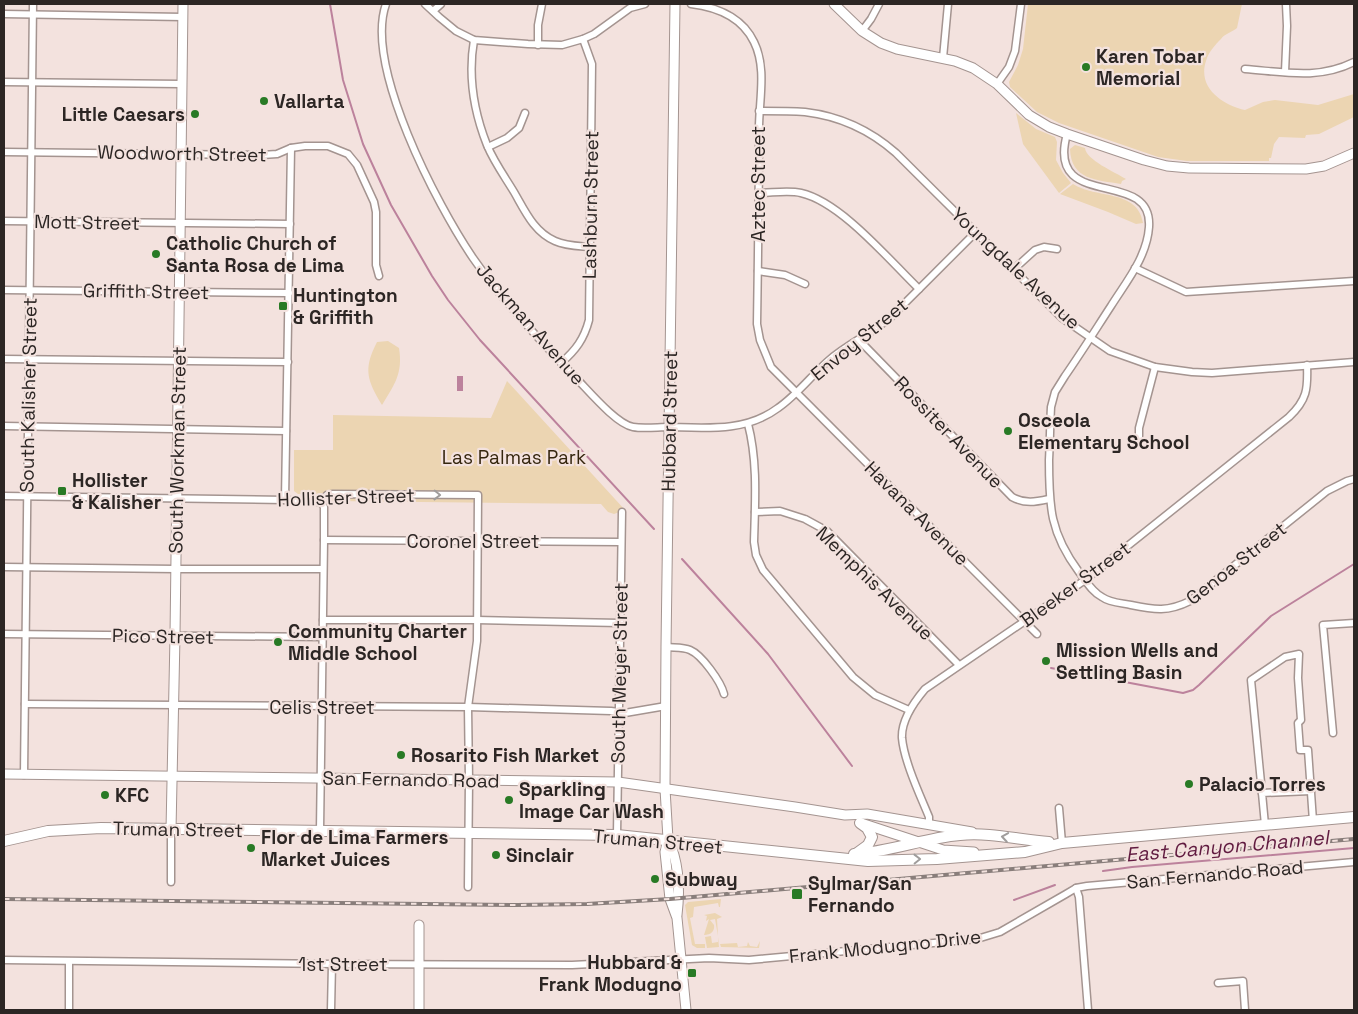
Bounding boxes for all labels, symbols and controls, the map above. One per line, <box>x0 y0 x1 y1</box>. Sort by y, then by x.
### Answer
place label: Karen Tobar Memorial <box>1096 44 1205 91</box>
marker: Karen Tobar Memorial <box>1080 61 1092 73</box>
place label: Vallarta <box>274 89 344 114</box>
marker: Vallarta <box>258 95 270 107</box>
place label: Little Caesars <box>62 102 185 127</box>
marker: Little Caesars <box>189 108 201 120</box>
street label: Aztec Street <box>746 126 771 242</box>
street label: Lashburn Street <box>577 131 604 279</box>
street label: Woodworth Street <box>97 140 267 167</box>
street label: Youngdale Avenue <box>946 202 1086 335</box>
street label: Mott Street <box>34 209 140 236</box>
place label: Catholic Church of Santa Rosa de Lima <box>166 231 344 278</box>
marker: Catholic Church of Santa Rosa de Lima <box>150 248 162 260</box>
street label: Jackman Avenue <box>471 258 590 391</box>
street label: Griffith Street <box>83 278 209 305</box>
place label: Huntington & Griffith <box>293 283 398 330</box>
street label: Envoy Street <box>806 292 913 386</box>
street label: South Kalisher Street <box>14 297 43 493</box>
marker: Huntington & Griffith <box>277 300 289 312</box>
street label: South Workman Street <box>163 346 192 554</box>
street label: Hubbard Street <box>656 350 683 492</box>
street label: Rossiter Avenue <box>889 371 1009 494</box>
place label: Osceola Elementary School <box>1018 408 1190 455</box>
marker: Osceola Elementary School <box>1002 425 1014 437</box>
park label: Las Palmas Park <box>442 445 586 470</box>
street label: Havana Avenue <box>859 456 974 571</box>
place label: Hollister & Kalisher <box>72 468 161 515</box>
street label: Hollister Street <box>277 483 415 512</box>
marker: Hollister & Kalisher <box>56 485 68 497</box>
one-way arrow <box>434 490 441 500</box>
street label: Genoa Street <box>1181 516 1292 611</box>
street label: Memphis Avenue <box>810 521 939 646</box>
street label: Coronel Street <box>407 529 540 554</box>
street label: Bleeker Street <box>1015 536 1136 633</box>
street label: South Meyer Street <box>605 582 634 764</box>
place label: Community Charter Middle School <box>288 619 467 666</box>
street label: Pico Street <box>112 623 214 650</box>
marker: Community Charter Middle School <box>272 636 284 648</box>
place label: Mission Wells and Settling Basin <box>1056 638 1218 685</box>
marker: Mission Wells and Settling Basin <box>1040 655 1052 667</box>
street label: Celis Street <box>269 695 375 720</box>
place label: Rosarito Fish Market <box>411 743 599 768</box>
marker: Rosarito Fish Market <box>395 749 407 761</box>
street label: San Fernando Road <box>322 765 500 794</box>
place label: Palacio Torres <box>1199 772 1326 797</box>
place label: Sparkling Image Car Wash <box>519 777 664 824</box>
marker: Palacio Torres <box>1183 778 1195 790</box>
place label: KFC <box>115 783 149 808</box>
marker: KFC <box>99 789 111 801</box>
marker: Sparkling Image Car Wash <box>503 794 515 806</box>
street label: Truman Street <box>113 816 243 843</box>
street label: Truman Street <box>592 823 724 860</box>
water label: East Canyon Channel <box>1124 824 1332 868</box>
place label: Flor de Lima Farmers Market Juices <box>261 825 448 872</box>
one-way arrow <box>1000 833 1009 843</box>
marker: Flor de Lima Farmers Market Juices <box>245 842 257 854</box>
place label: Sinclair <box>506 843 574 868</box>
marker: Sinclair <box>490 849 502 861</box>
one-way arrow <box>913 854 921 865</box>
street label: San Fernando Road <box>1126 854 1304 895</box>
place label: Subway <box>665 867 738 892</box>
place label: Sylmar/San Fernando <box>808 871 912 918</box>
marker: Subway <box>649 873 661 885</box>
marker: Sylmar/San Fernando <box>790 887 804 901</box>
street label: Frank Modugno Drive <box>788 924 982 969</box>
place label: Hubbard & Frank Modugno <box>539 950 682 997</box>
street label: 1st Street <box>298 952 388 977</box>
marker: Hubbard & Frank Modugno <box>686 967 698 979</box>

